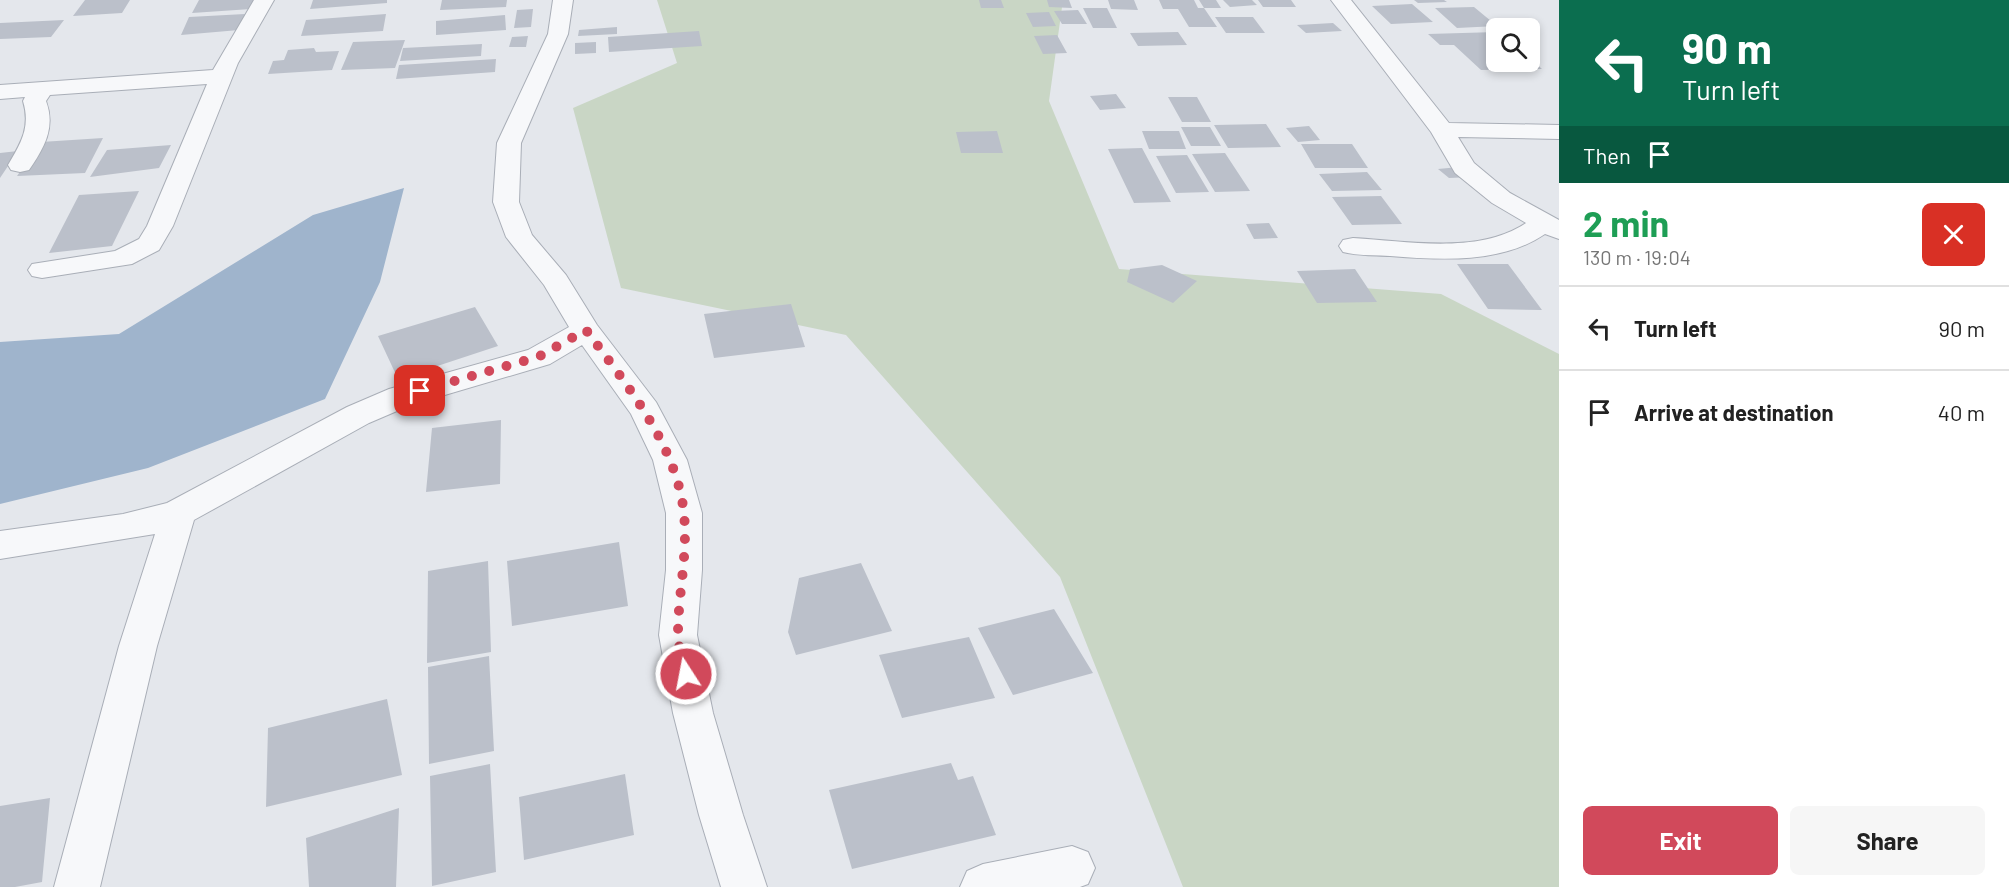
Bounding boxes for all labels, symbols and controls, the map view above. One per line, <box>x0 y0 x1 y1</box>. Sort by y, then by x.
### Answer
map controls <box>1486 18 1540 72</box>
button: search <box>1486 18 1540 72</box>
text: 90 m <box>1682 22 1772 72</box>
icon: left <box>1583 24 1661 102</box>
text: Turn left <box>1682 73 1780 105</box>
icon: arrive <box>1643 138 1676 171</box>
text: Then <box>1583 142 1631 168</box>
text: 2 min <box>1583 201 1669 244</box>
button: close <box>1922 203 1985 266</box>
text: 130 m · 19:04 <box>1583 245 1691 269</box>
icon: left <box>1583 312 1616 345</box>
text: Turn left <box>1634 315 1717 341</box>
text: 90 m <box>1939 315 1985 341</box>
pin <box>394 365 445 416</box>
icon: arrive <box>403 374 436 407</box>
icon: arrive <box>1583 396 1616 429</box>
text: Arrive at destination <box>1634 399 1833 425</box>
text: 40 m <box>1938 399 1985 425</box>
position arrow <box>654 642 718 706</box>
button: Exit <box>1583 806 1778 875</box>
button: Share <box>1790 806 1985 875</box>

